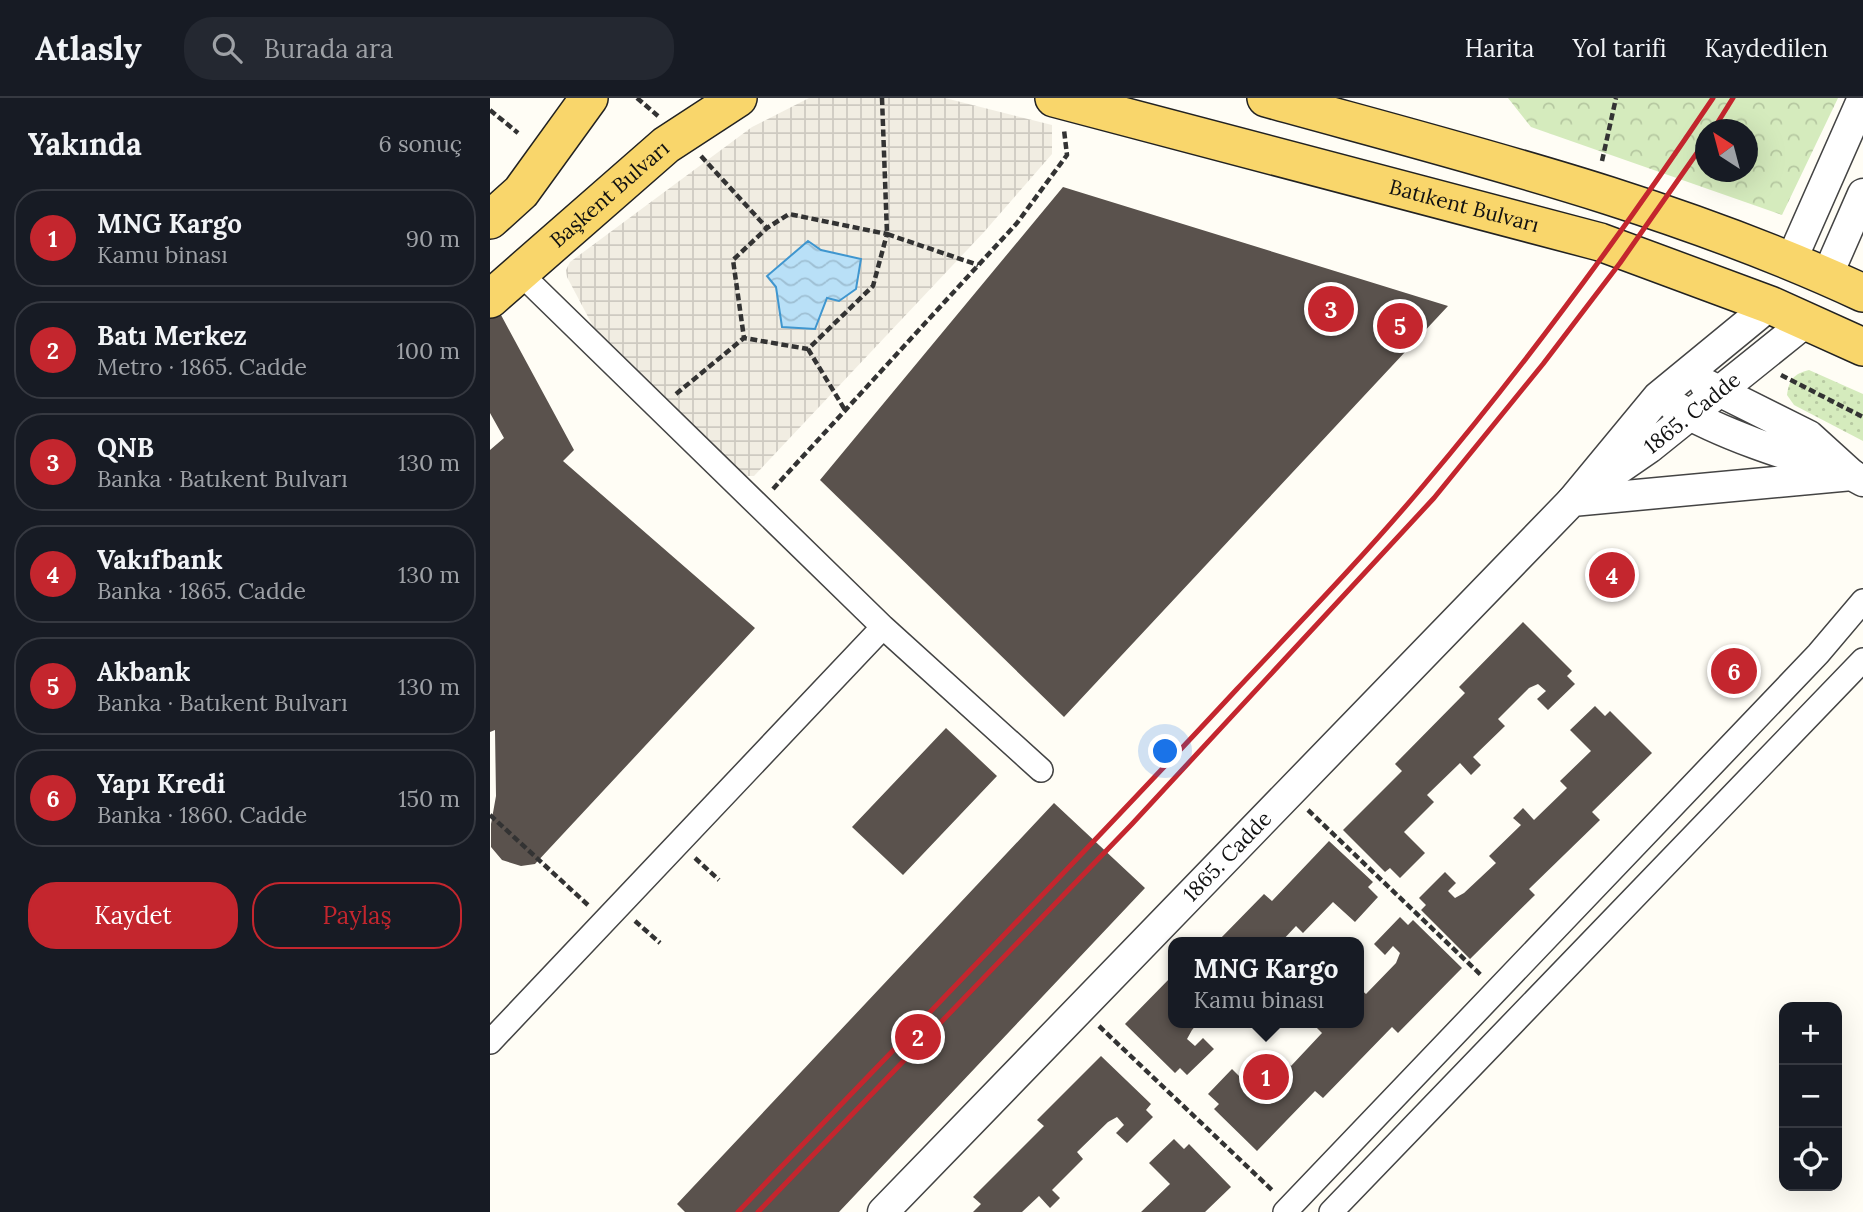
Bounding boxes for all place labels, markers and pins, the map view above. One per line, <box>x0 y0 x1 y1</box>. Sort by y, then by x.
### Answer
pin: 3 <box>1308 283 1354 335</box>
pin: 5 <box>1377 300 1423 352</box>
pin: 4 <box>1589 549 1635 601</box>
pin: 6 <box>1711 645 1757 697</box>
pin: 2 <box>895 1011 941 1063</box>
pin: 1 <box>1243 1051 1289 1103</box>

